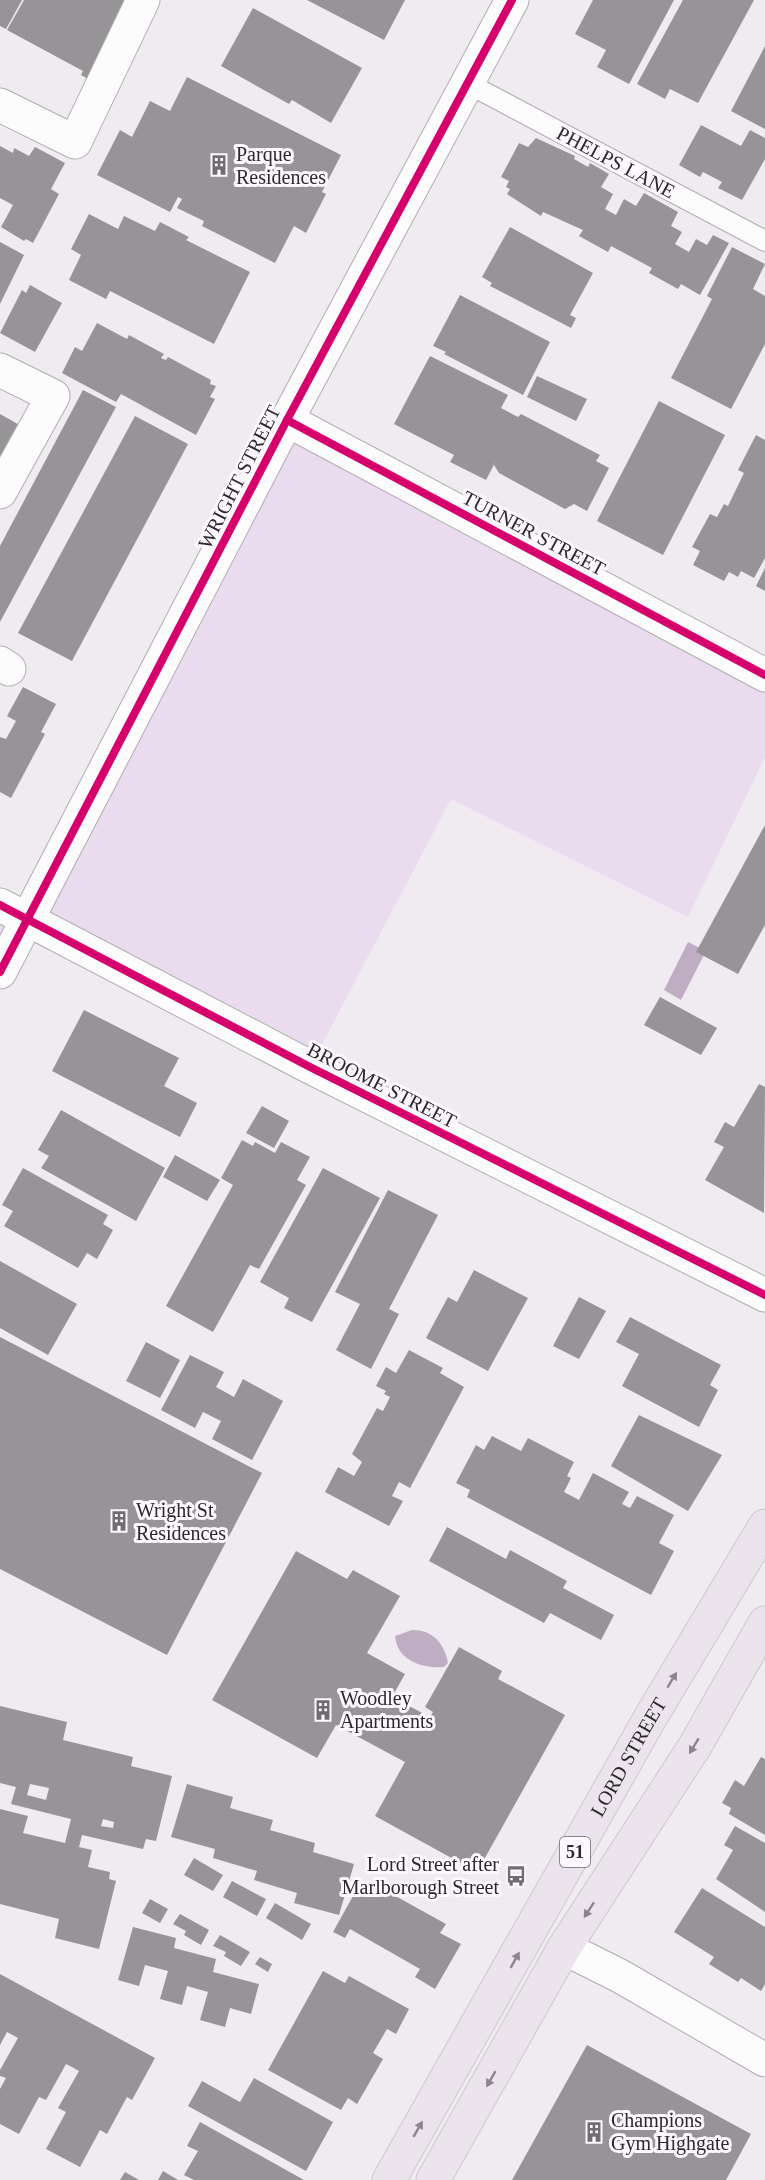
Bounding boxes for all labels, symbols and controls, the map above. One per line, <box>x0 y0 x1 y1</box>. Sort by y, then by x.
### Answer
street label: PHELPS LANE <box>553 122 679 202</box>
place label: Parque Residences <box>236 143 326 188</box>
building icon: Parque Residences <box>207 153 231 177</box>
street label: WRIGHT STREET <box>193 402 285 552</box>
street label: TURNER STREET <box>459 486 609 580</box>
street label: BROOME STREET <box>304 1038 460 1132</box>
place label: Wright St Residences <box>136 1499 226 1544</box>
building icon: Wright St Residences <box>107 1509 131 1533</box>
one-way arrow <box>667 1672 678 1688</box>
place label: Woodley Apartments <box>340 1687 434 1733</box>
street label: LORD STREET <box>586 1694 671 1820</box>
building icon: Woodley Apartments <box>311 1698 335 1722</box>
one-way arrow <box>689 1738 700 1754</box>
road number: 51 <box>560 1837 590 1867</box>
place label: Lord Street after Marlborough Street <box>342 1853 499 1899</box>
bus stop icon: Lord Street after Marlborough Street <box>504 1864 528 1888</box>
one-way arrow <box>583 1902 595 1918</box>
one-way arrow <box>510 1951 520 1968</box>
one-way arrow <box>486 2071 496 2088</box>
place label: Champions Gym Highgate <box>611 2109 729 2155</box>
one-way arrow <box>413 2120 423 2137</box>
building icon: Champions Gym Highgate <box>582 2120 606 2144</box>

